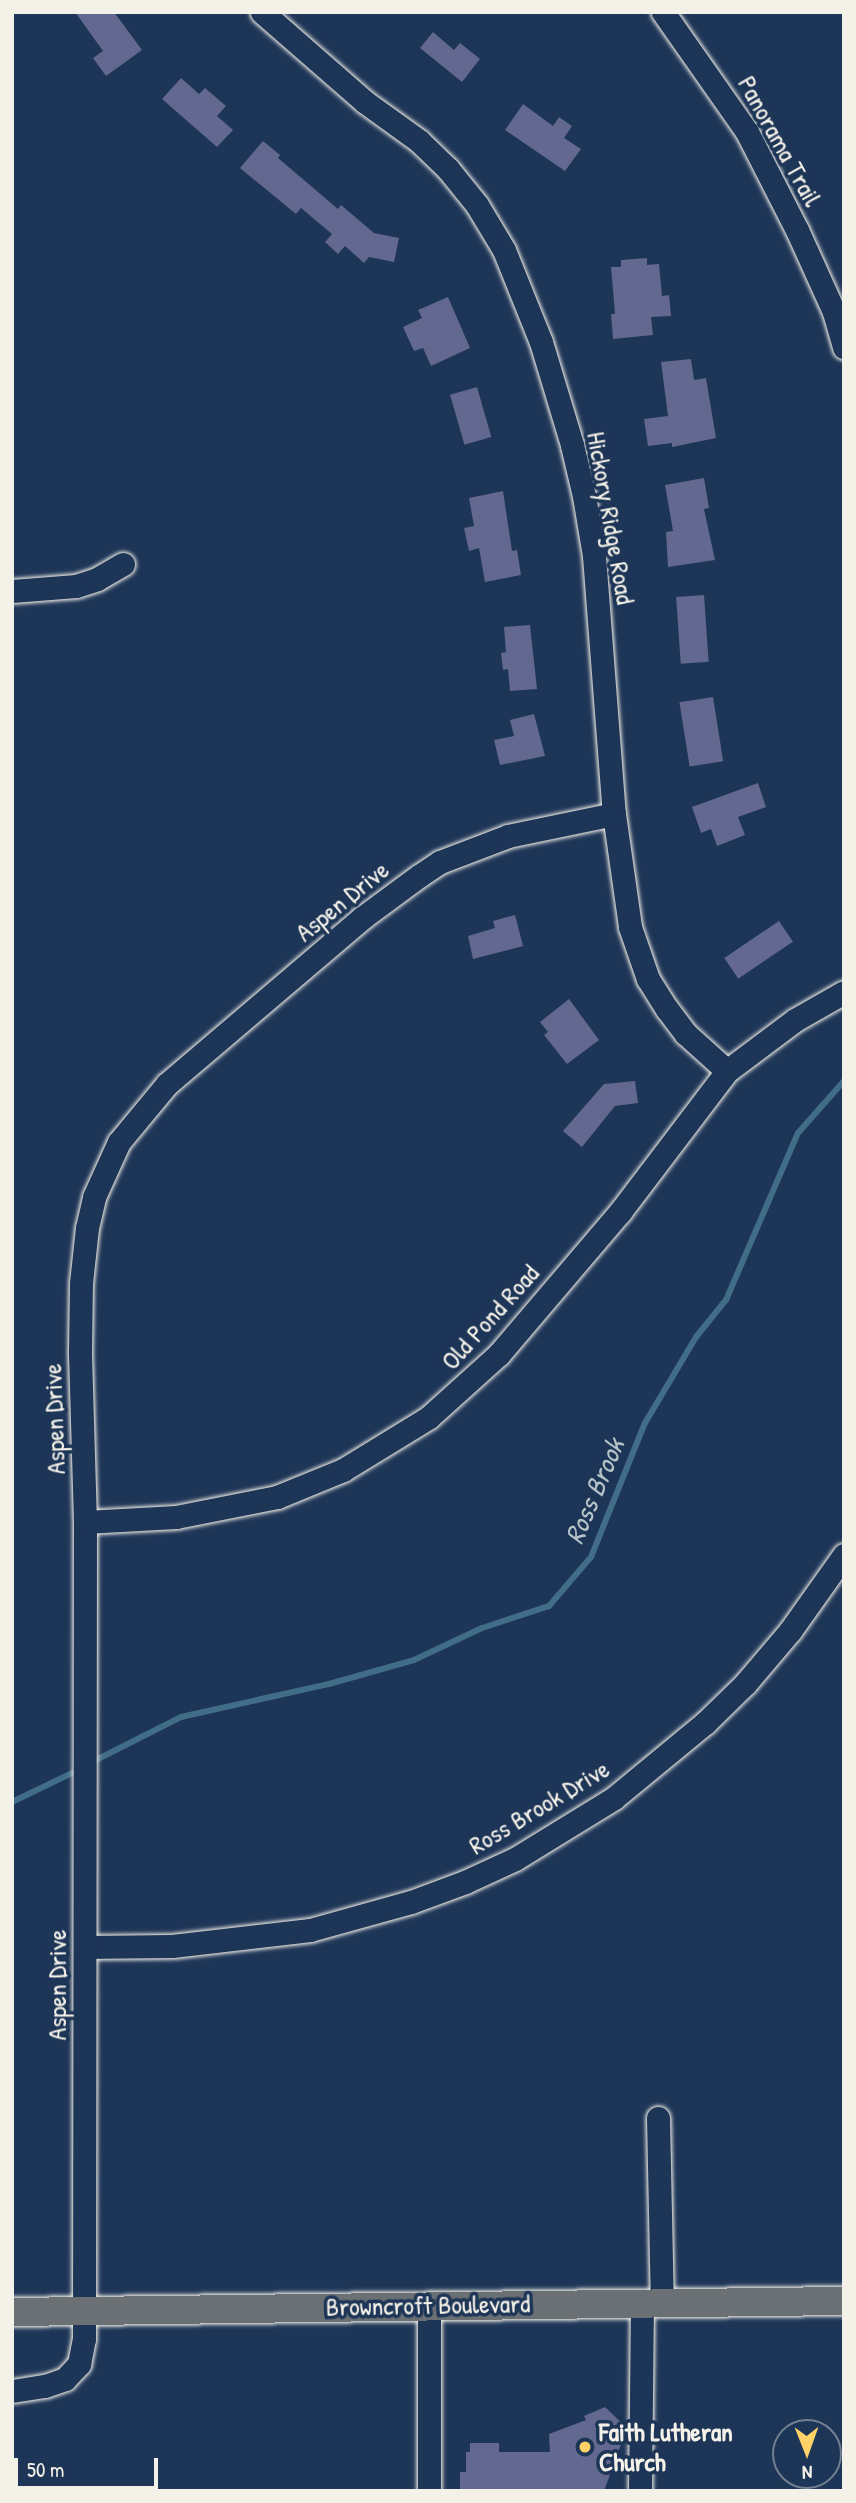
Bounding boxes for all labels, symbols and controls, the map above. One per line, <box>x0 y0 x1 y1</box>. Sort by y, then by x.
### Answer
street label: Panorama Trail <box>731 70 829 212</box>
street label: Hickory Ridge Road <box>580 429 642 607</box>
street label: Aspen Drive <box>289 854 395 948</box>
street label: Old Pond Road <box>435 1258 545 1376</box>
street label: Aspen Drive <box>36 1363 72 1475</box>
water label: Ross Brook <box>557 1433 631 1549</box>
street label: Ross Brook Drive <box>463 1753 615 1861</box>
street label: Aspen Drive <box>41 1930 73 2040</box>
street label: Browncroft Boulevard <box>326 2288 530 2322</box>
place label: Faith Lutheran Church <box>599 2416 733 2478</box>
north arrow <box>772 2419 842 2489</box>
marker: Faith Lutheran Church <box>577 2439 593 2455</box>
scale bar <box>18 2444 161 2488</box>
text: 50 m <box>27 2455 64 2484</box>
text: N <box>802 2460 813 2486</box>

